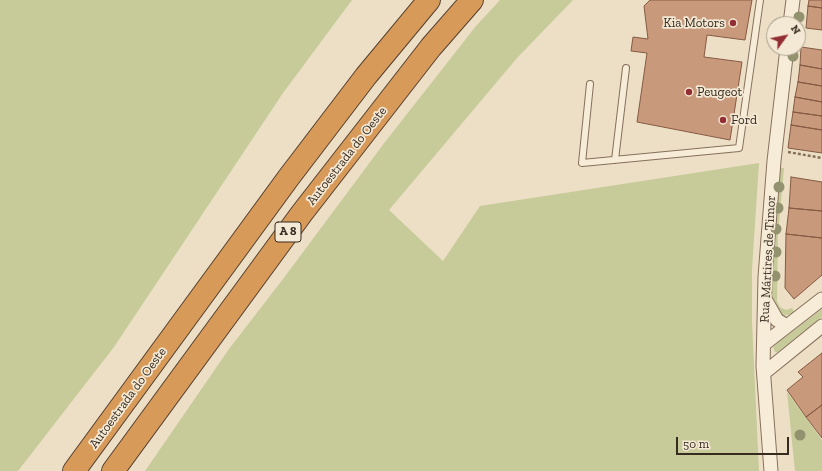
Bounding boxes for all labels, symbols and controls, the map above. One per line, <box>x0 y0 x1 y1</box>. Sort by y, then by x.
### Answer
place label: Kia Motors <box>663 15 725 31</box>
north arrow <box>766 16 806 56</box>
marker: Kia Motors <box>728 18 738 28</box>
text: N <box>788 23 803 37</box>
place label: Peugeot <box>697 84 742 100</box>
marker: Peugeot <box>684 87 694 97</box>
street label: Autoestrada do Oeste <box>304 104 390 208</box>
place label: Ford <box>731 112 757 128</box>
marker: Ford <box>718 115 728 125</box>
street label: Rua Mártires de Timor <box>757 195 779 323</box>
road number: A 8 <box>275 222 301 242</box>
street label: Autoestrada do Oeste <box>86 345 170 451</box>
scale bar <box>678 429 791 455</box>
text: 50 m <box>683 437 709 451</box>

